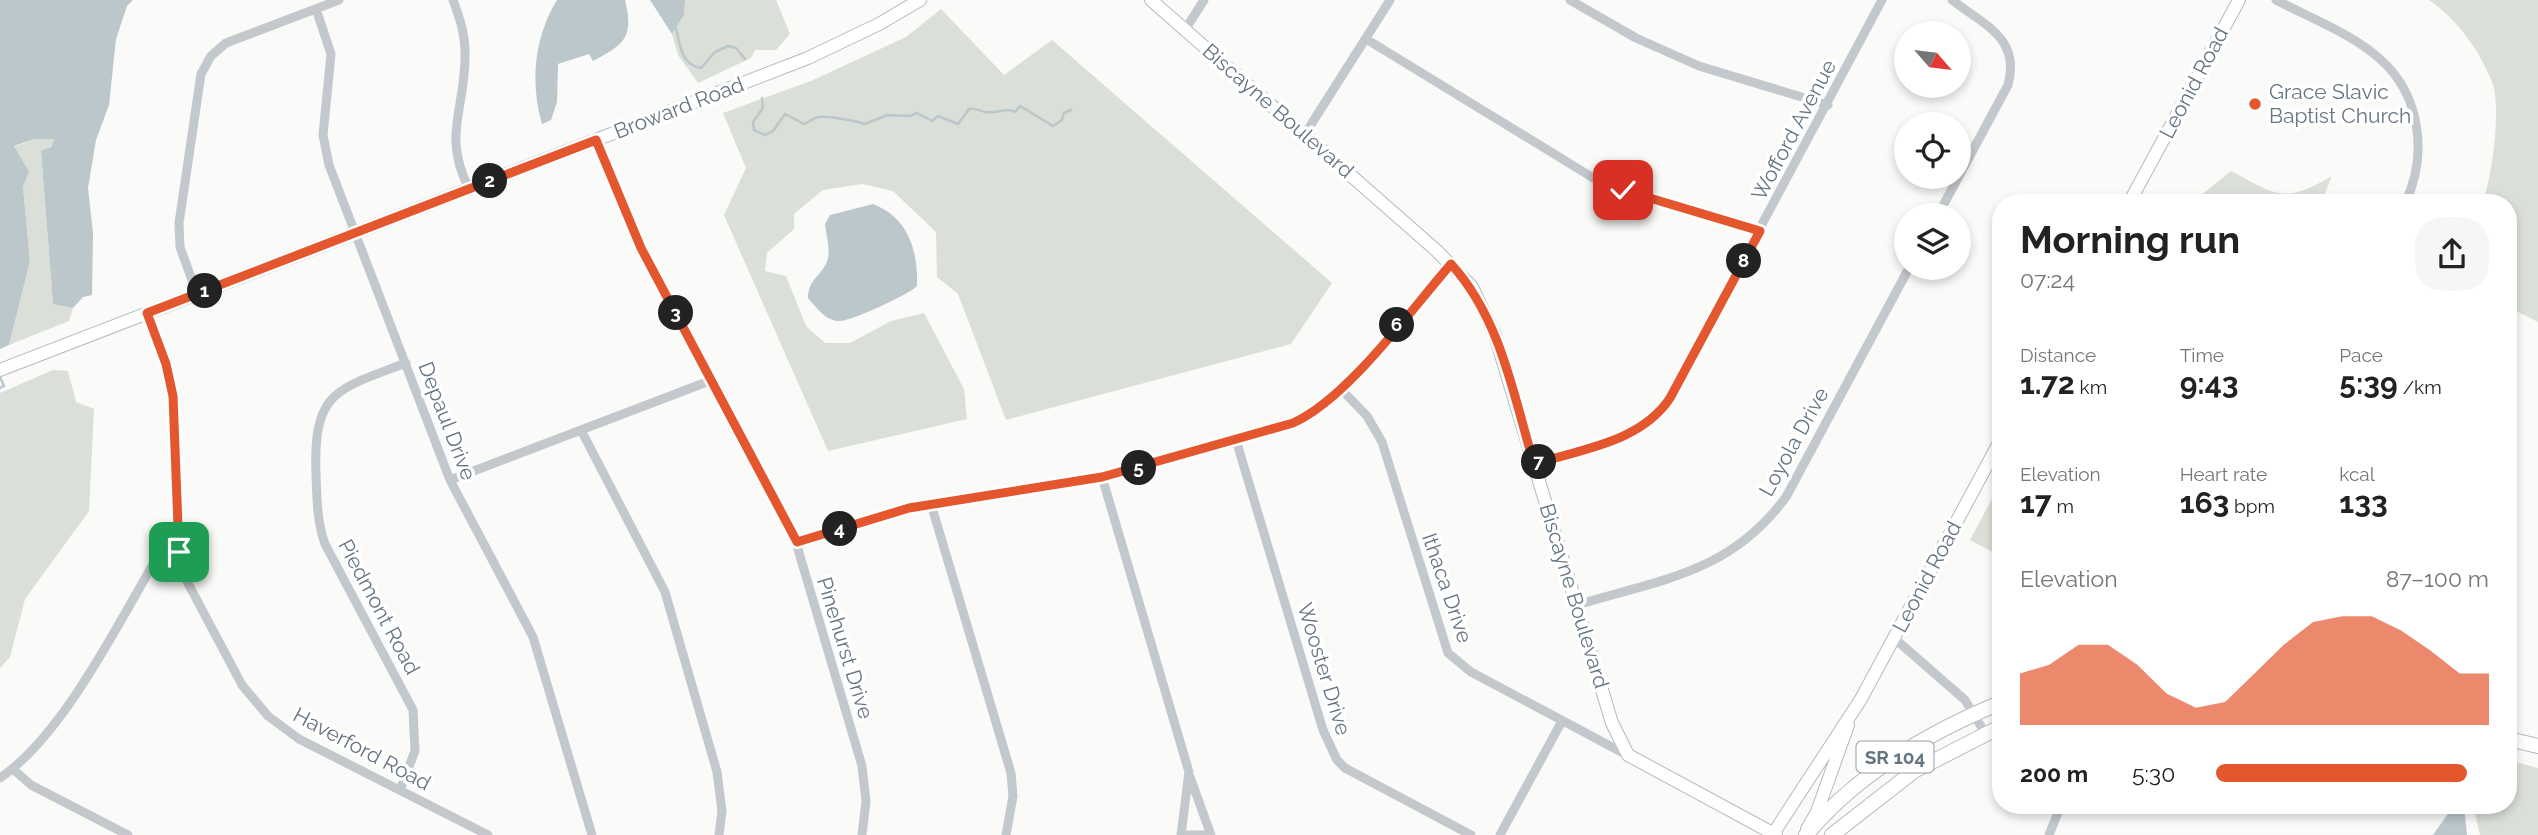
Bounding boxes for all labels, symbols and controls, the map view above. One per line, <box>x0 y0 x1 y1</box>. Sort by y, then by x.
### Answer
north arrow <box>1894 21 1970 98</box>
map controls <box>1894 21 1971 280</box>
street label: Leonid Road <box>2154 23 2233 143</box>
street label: Biscayne Boulevard <box>1198 38 1359 183</box>
street label: Wofford Avenue <box>1746 55 1841 204</box>
street label: Broward Road <box>610 71 747 144</box>
place label: Grace Slavic Baptist Church <box>2269 79 2411 128</box>
marker: Grace Slavic Baptist Church <box>2247 96 2263 112</box>
button: locate <box>1894 112 1971 189</box>
pin <box>1593 160 1653 220</box>
pin: 2 <box>472 164 508 198</box>
text: 2 <box>484 169 495 191</box>
icon: check <box>1604 171 1642 209</box>
button: layers <box>1894 203 1971 280</box>
text: Morning run <box>2020 217 2240 262</box>
button: share <box>2415 217 2489 291</box>
pin: 8 <box>1726 244 1762 278</box>
text: 8 <box>1738 249 1749 271</box>
text: 07:24 <box>2020 266 2075 293</box>
pin: 1 <box>188 274 222 308</box>
text: 1 <box>200 279 209 301</box>
pin: 3 <box>658 296 694 330</box>
text: 3 <box>670 301 681 323</box>
pin: 6 <box>1380 308 1414 342</box>
text: 6 <box>1391 313 1402 335</box>
text: Distance <box>2020 344 2096 366</box>
text: Time <box>2180 344 2224 366</box>
text: Pace <box>2339 344 2383 366</box>
street label: Depaul Drive <box>413 358 481 484</box>
text: 1.72 <box>2020 366 2075 401</box>
text: 9:43 <box>2180 366 2239 401</box>
text: 5:39 <box>2339 366 2398 401</box>
text: km <box>2075 376 2107 398</box>
text: /km <box>2398 376 2442 398</box>
street label: Loyola Drive <box>1753 383 1834 500</box>
pin: 7 <box>1522 444 1556 480</box>
pin: 5 <box>1122 450 1156 486</box>
text: 7 <box>1533 450 1544 472</box>
text: 5 <box>1133 456 1144 478</box>
text: Elevation <box>2020 463 2101 485</box>
text: Heart rate <box>2180 463 2267 485</box>
text: kcal <box>2339 463 2375 485</box>
text: 17 <box>2020 485 2052 520</box>
text: 163 <box>2180 485 2229 520</box>
text: 133 <box>2339 485 2388 520</box>
text: m <box>2052 495 2074 517</box>
text: bpm <box>2229 495 2275 517</box>
street label: Biscayne Boulevard <box>1534 500 1614 691</box>
pin: 4 <box>822 512 858 546</box>
text: 4 <box>834 517 845 539</box>
street label: Leonid Road <box>1887 517 1966 637</box>
pin <box>149 522 209 582</box>
street label: Ithaca Drive <box>1417 530 1478 646</box>
icon: arrive <box>160 533 198 571</box>
street label: Piedmont Road <box>333 535 426 679</box>
text: Elevation <box>2020 565 2118 592</box>
text: 87–100 m <box>2386 565 2489 592</box>
street label: Pinehurst Drive <box>812 574 879 722</box>
street label: Wooster Drive <box>1292 600 1356 738</box>
street label: Haverford Road <box>289 702 435 795</box>
road number: SR 104 <box>1856 742 1934 772</box>
text: 200 m <box>2020 760 2088 787</box>
text: 5:30 <box>2132 760 2175 787</box>

